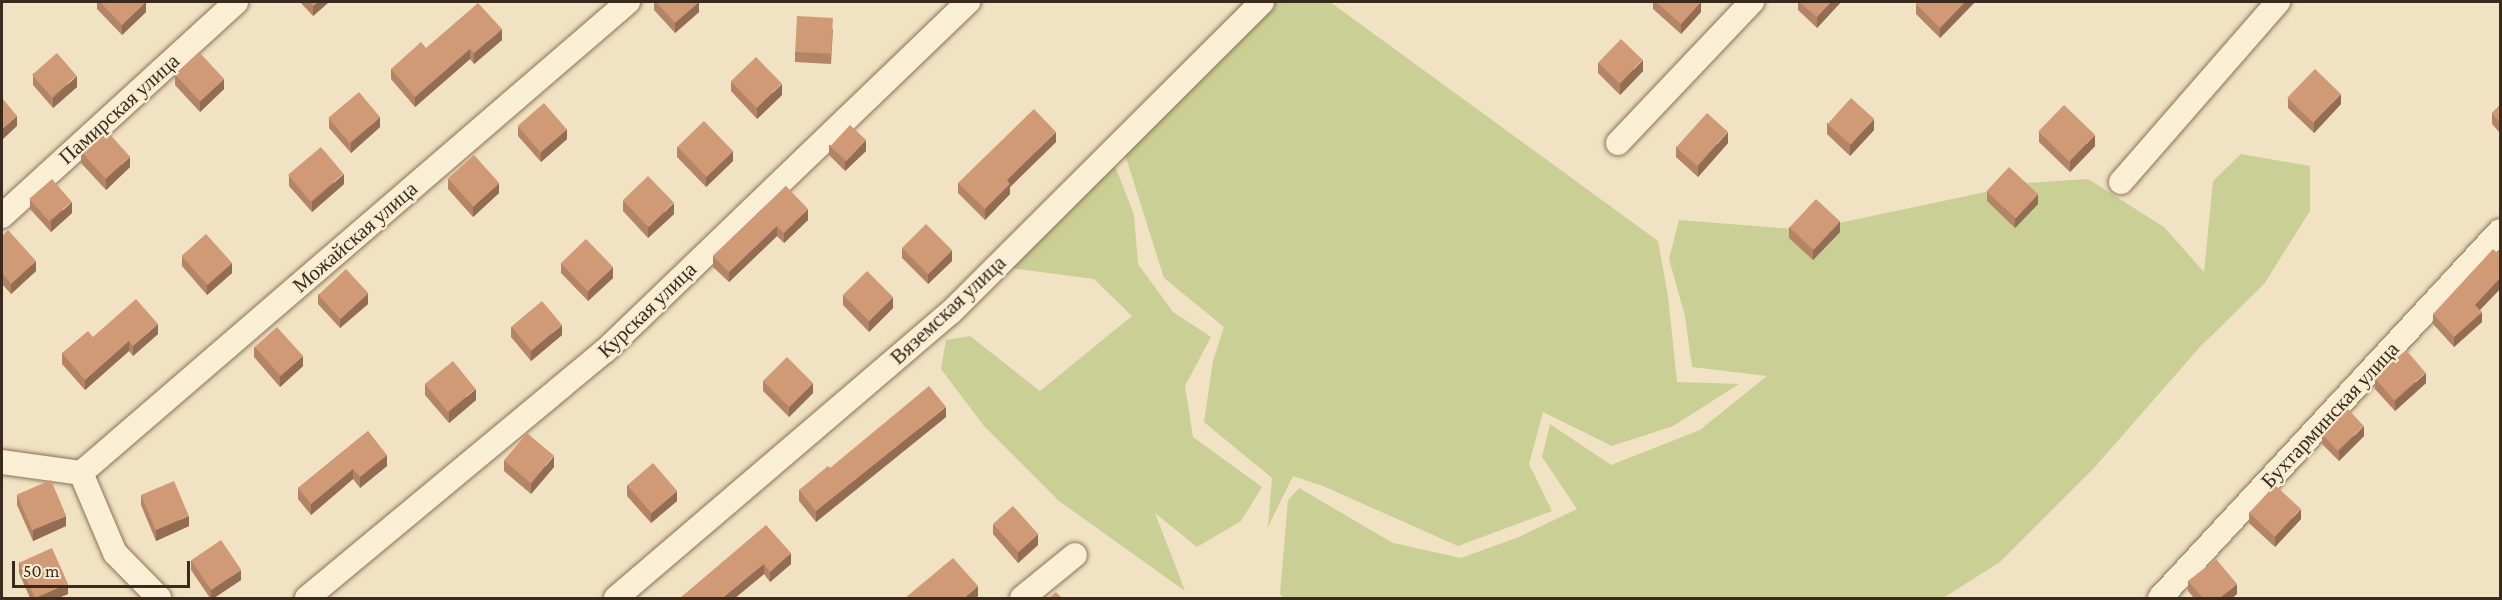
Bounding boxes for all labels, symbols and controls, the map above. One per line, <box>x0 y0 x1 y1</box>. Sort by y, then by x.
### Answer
street label: Памирская улица <box>54 48 184 170</box>
street label: Можайская улица <box>287 176 423 298</box>
street label: Вяземская улица <box>885 250 1011 370</box>
street label: Курская улица <box>592 257 702 363</box>
street label: Бухтарминская улица <box>2256 337 2404 493</box>
scale bar <box>15 549 194 587</box>
text: 50 m <box>23 561 60 581</box>

